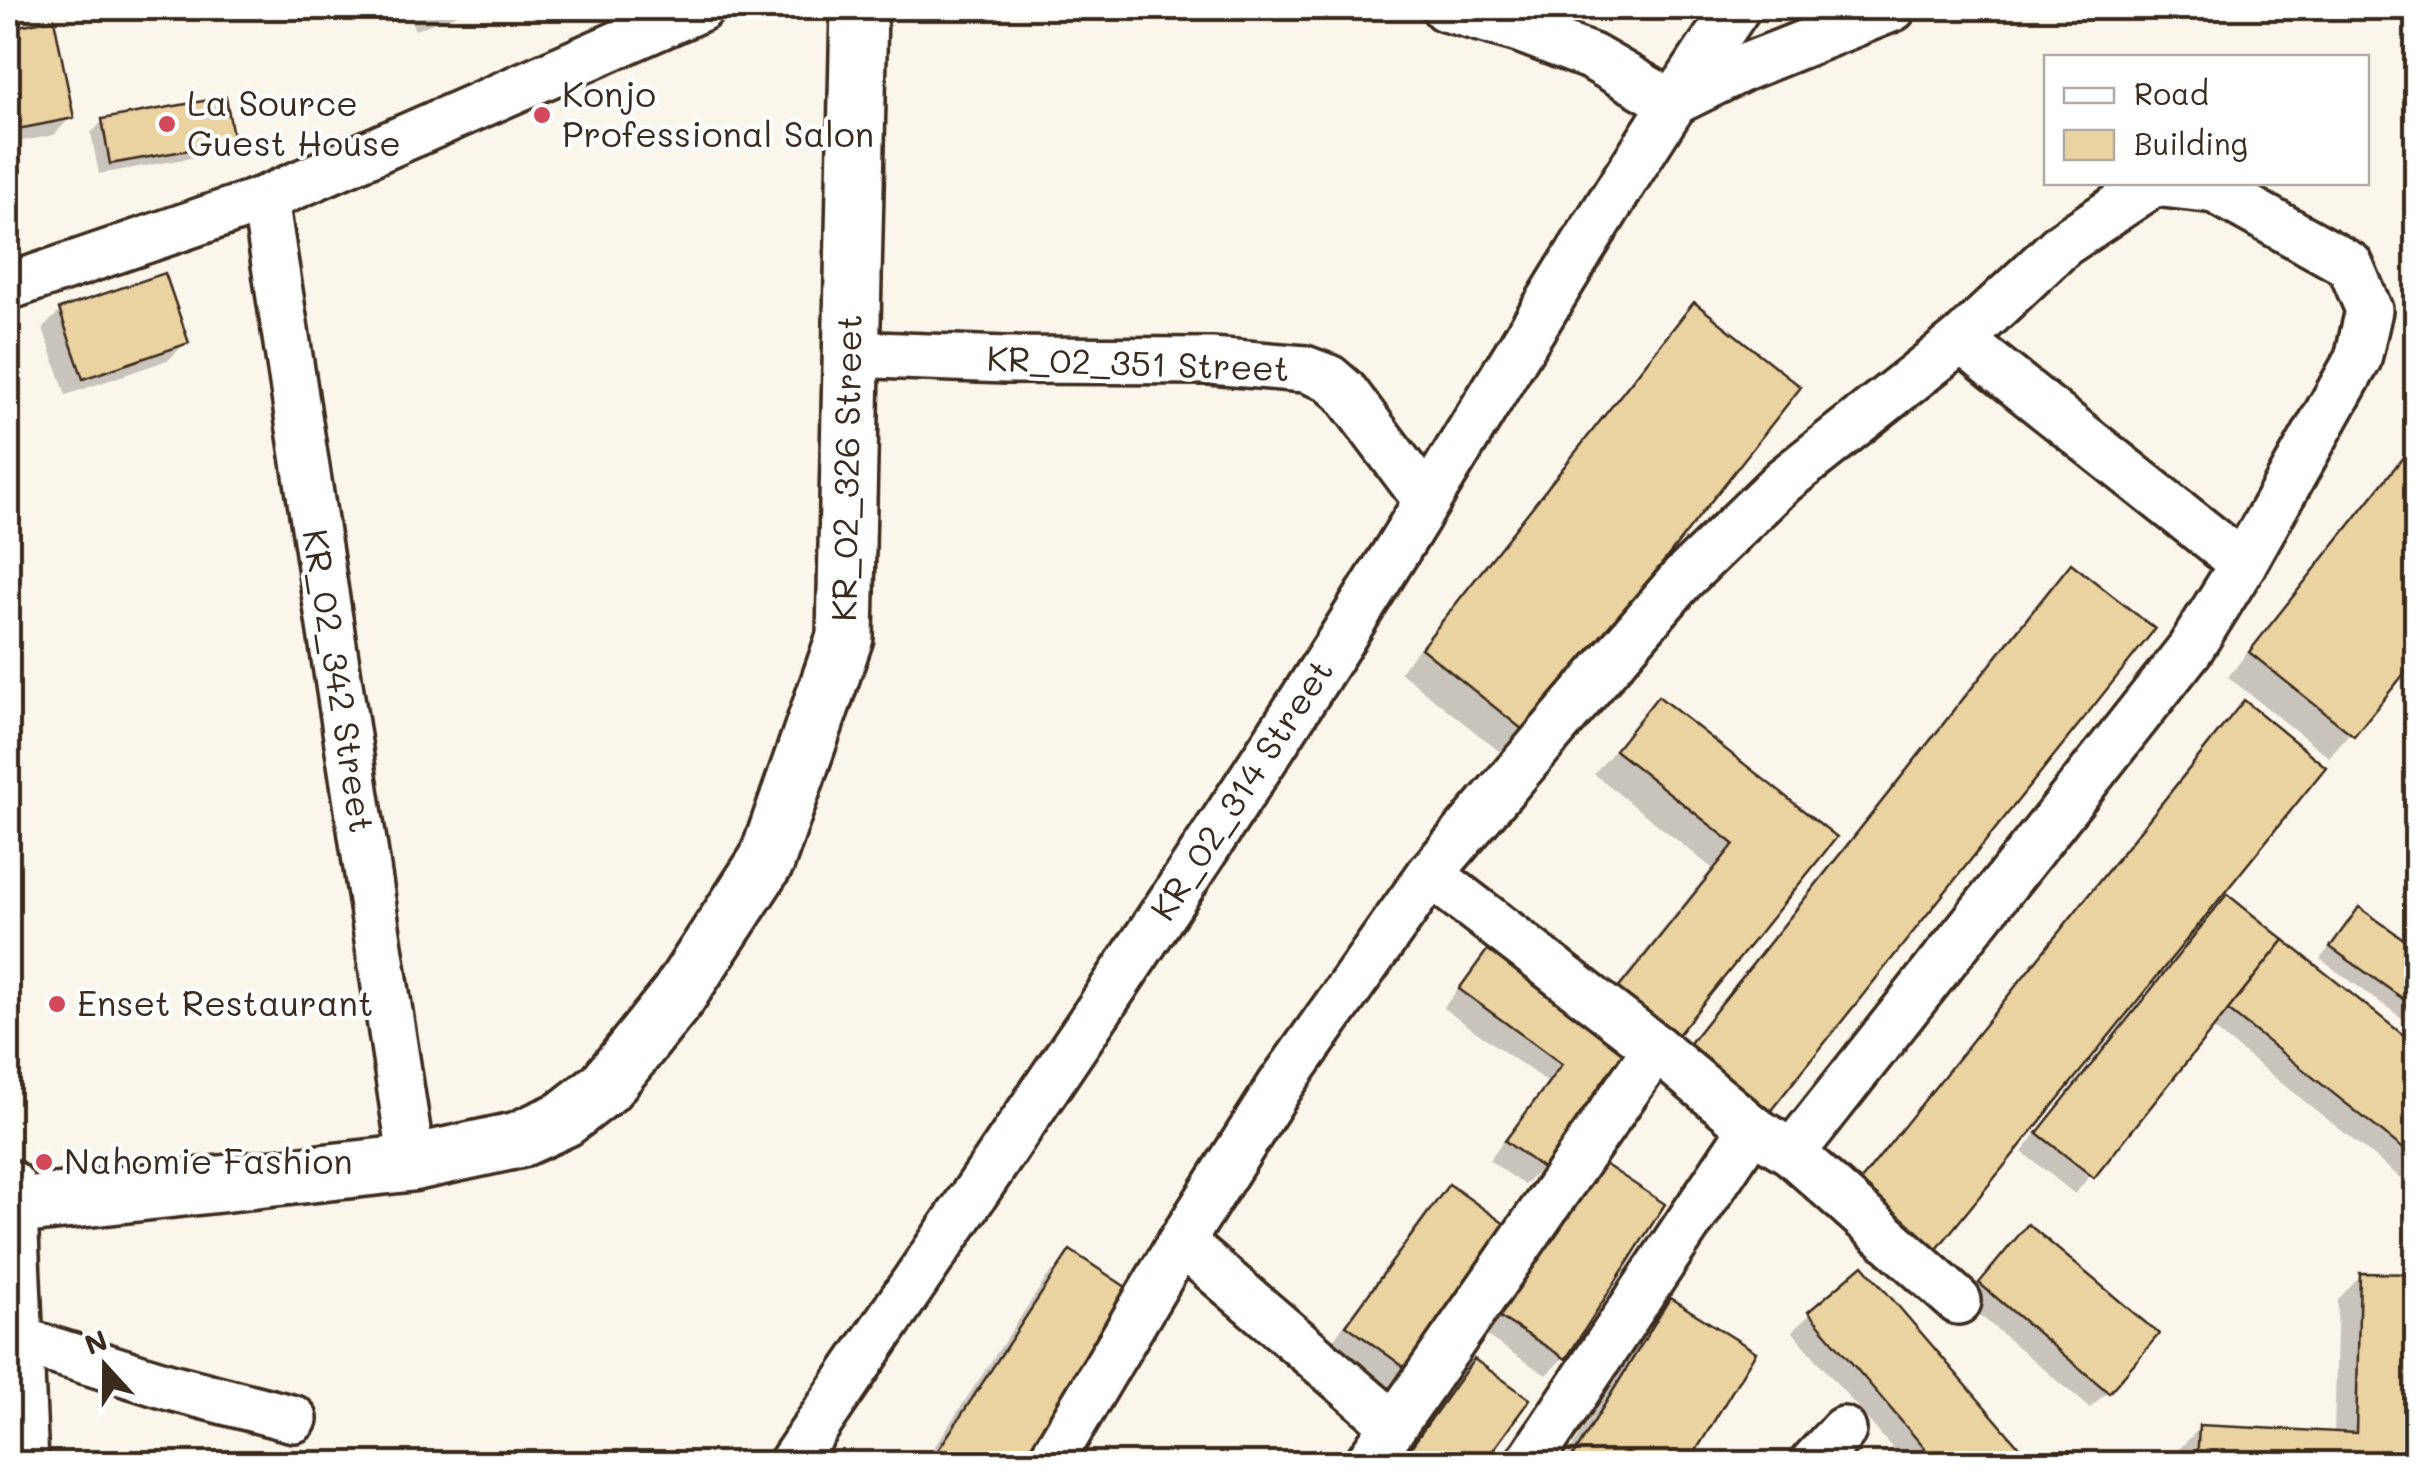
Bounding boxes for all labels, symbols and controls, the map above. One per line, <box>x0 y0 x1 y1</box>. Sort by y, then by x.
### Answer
legend <box>2044 55 2369 185</box>
place label: Konjo Professional Salon <box>562 70 874 156</box>
text: Road <box>2134 73 2209 113</box>
place label: La Source Guest House <box>187 79 401 165</box>
marker: Konjo Professional Salon <box>531 104 553 126</box>
marker: La Source Guest House <box>156 113 178 135</box>
text: Building <box>2134 123 2248 163</box>
street label: KR_02_326 Street <box>819 314 871 622</box>
street label: KR_02_351 Street <box>986 334 1290 390</box>
street label: KR_02_342 Street <box>293 526 387 836</box>
street label: KR_02_314 Street <box>1139 649 1342 928</box>
place label: Enset Restaurant <box>77 979 373 1025</box>
marker: Enset Restaurant <box>46 993 68 1015</box>
place label: Nahomie Fashion <box>64 1137 353 1183</box>
marker: Nahomie Fashion <box>33 1151 55 1173</box>
north arrow <box>55 1316 155 1416</box>
text: N <box>79 1321 112 1362</box>

